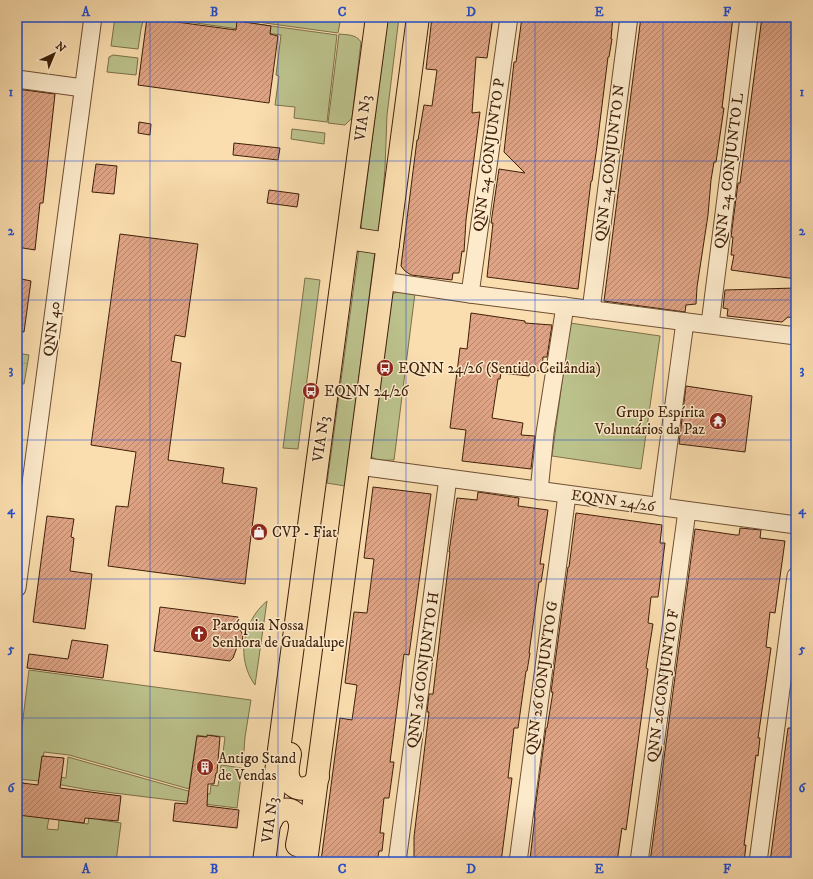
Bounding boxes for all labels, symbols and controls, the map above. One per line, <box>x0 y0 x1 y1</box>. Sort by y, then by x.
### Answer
text: A <box>81 4 91 20</box>
text: B <box>210 4 218 20</box>
text: C <box>338 4 347 20</box>
text: D <box>466 4 476 20</box>
text: E <box>594 4 604 20</box>
text: F <box>723 4 732 20</box>
north arrow <box>34 34 74 74</box>
text: N <box>52 39 68 56</box>
street label: QNN 24 CONJUNTO P <box>469 77 509 233</box>
street label: QNN 24 CONJUNTO N <box>591 83 629 243</box>
text: 1 <box>9 84 14 100</box>
text: 1 <box>800 84 805 100</box>
street label: QNN 24 CONJUNTO L <box>710 92 748 250</box>
street label: VIA N3 <box>350 94 376 143</box>
text: 2 <box>8 223 15 239</box>
text: 2 <box>799 223 806 239</box>
street label: QNN 40 <box>39 300 65 358</box>
bus stop icon: EQNN 24/26 (Sentido Ceilândia) <box>375 358 395 378</box>
place label: EQNN 24/26 (Sentido Ceilândia) <box>398 359 601 378</box>
text: 3 <box>9 362 14 378</box>
text: 3 <box>800 362 805 378</box>
bus stop icon: EQNN 24/26 <box>301 381 321 401</box>
place label: EQNN 24/26 <box>324 382 410 401</box>
place label: Grupo Espírita Voluntários da Paz <box>594 403 706 439</box>
temple icon: Grupo Espírita Voluntários da Paz <box>708 411 728 431</box>
street label: VIA N3 <box>308 415 334 464</box>
street label: EQNN 24/26 <box>570 486 657 516</box>
text: 4 <box>6 502 15 519</box>
text: 4 <box>797 502 806 519</box>
shop icon: CVP - Fiat <box>249 522 269 542</box>
place label: CVP - Fiat <box>272 523 337 542</box>
street label: QNN 26 CONJUNTO H <box>403 591 443 749</box>
street label: QNN 26 CONJUNTO G <box>522 599 562 756</box>
street label: QNN 26 CONJUNTO F <box>643 608 683 764</box>
place label: Paróquia Nossa Senhora de Guadalupe <box>212 616 344 652</box>
church icon: Paróquia Nossa Senhora de Guadalupe <box>189 624 209 644</box>
text: 5 <box>7 641 15 657</box>
text: 5 <box>798 641 806 657</box>
place label: Antigo Stand de Vendas <box>218 749 297 785</box>
building icon: Antigo Stand de Vendas <box>195 757 215 777</box>
text: 6 <box>8 780 16 796</box>
text: 6 <box>799 780 807 796</box>
street label: VIA N3 <box>257 796 283 845</box>
text: A <box>81 861 91 877</box>
text: B <box>210 861 218 877</box>
text: C <box>338 861 347 877</box>
text: D <box>466 861 476 877</box>
text: E <box>594 861 604 877</box>
text: F <box>723 861 732 877</box>

